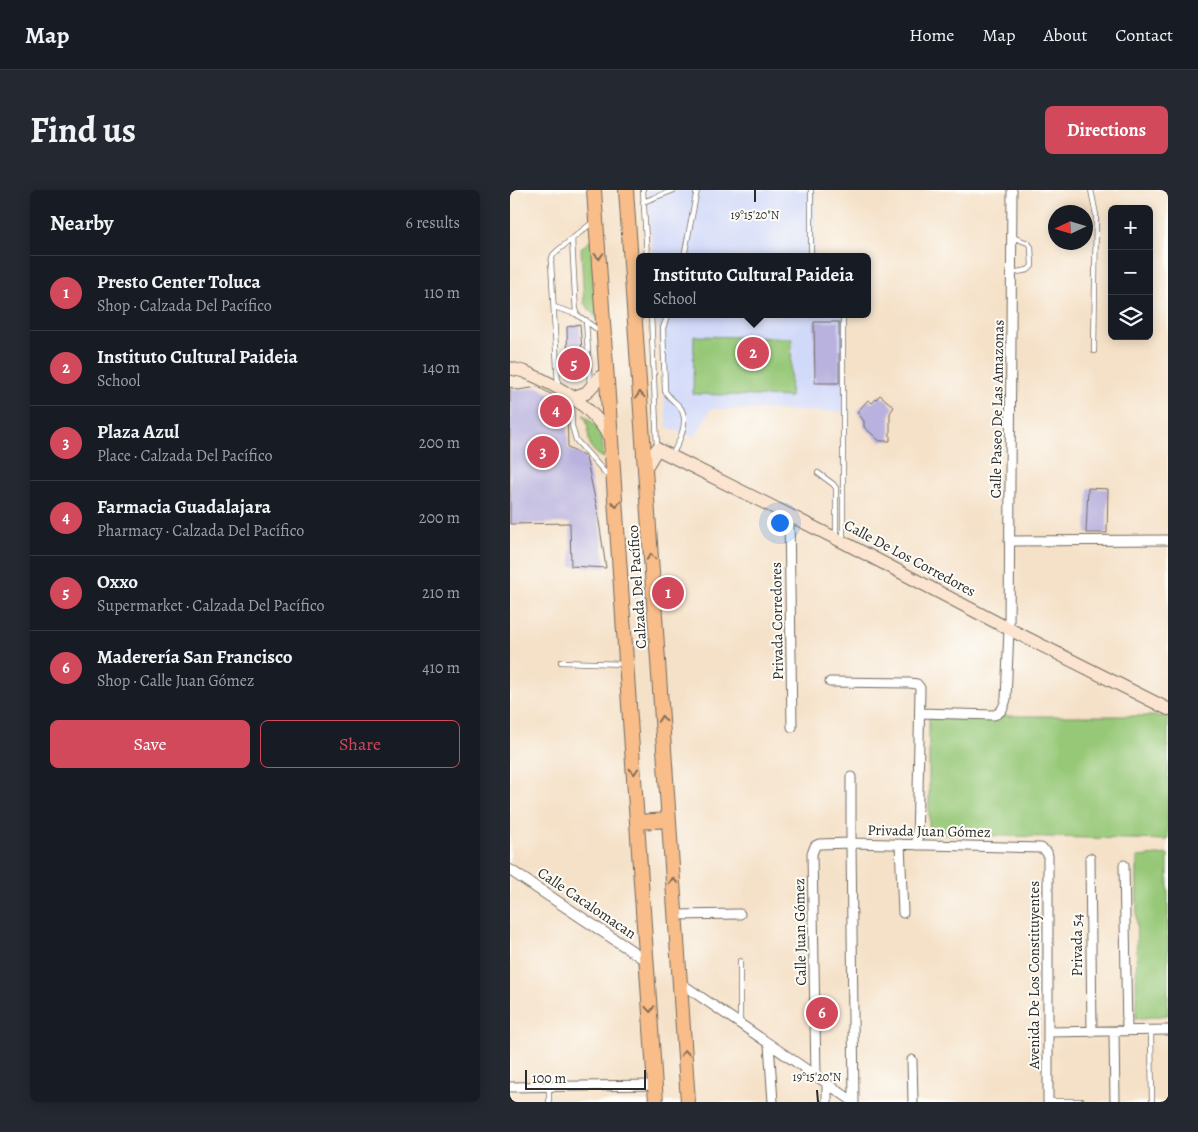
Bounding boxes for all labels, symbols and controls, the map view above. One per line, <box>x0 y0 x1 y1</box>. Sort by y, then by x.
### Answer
text: Map <box>25 19 69 51</box>
text: Home <box>909 23 954 47</box>
text: Map <box>982 23 1015 47</box>
text: About <box>1043 23 1087 47</box>
text: Contact <box>1115 23 1173 47</box>
text: Find us <box>30 106 136 154</box>
button: Directions <box>1045 106 1168 154</box>
north arrow <box>1048 205 1093 250</box>
map controls <box>1108 205 1153 340</box>
button: + <box>1108 205 1153 250</box>
text: 19°15'20"N <box>731 207 780 223</box>
text: Nearby <box>50 209 113 237</box>
text: 6 results <box>406 212 460 234</box>
button: − <box>1108 250 1153 295</box>
one-way arrow <box>593 252 604 260</box>
popup <box>636 253 871 318</box>
text: Instituto Cultural Paideia <box>653 262 854 288</box>
text: Presto Center Toluca <box>97 269 261 295</box>
text: 1 <box>63 282 69 304</box>
text: 110 m <box>424 282 460 304</box>
text: School <box>653 288 696 310</box>
text: Shop · Calzada Del Pacífico <box>97 295 272 317</box>
button: layers <box>1108 295 1153 340</box>
street label: Calle Paseo De Las Amazonas <box>985 319 1009 499</box>
pin: 2 <box>737 334 769 372</box>
text: Instituto Cultural Paideia <box>97 344 298 370</box>
pin: 5 <box>558 345 590 383</box>
text: 2 <box>62 357 70 379</box>
text: 140 m <box>422 357 460 379</box>
text: School <box>97 370 140 392</box>
one-way arrow <box>634 391 645 399</box>
pin: 4 <box>540 392 572 430</box>
text: Plaza Azul <box>97 419 179 445</box>
text: 3 <box>63 432 69 454</box>
text: 200 m <box>419 432 460 454</box>
pin: 3 <box>527 433 559 471</box>
text: Place · Calzada Del Pacífico <box>97 445 272 467</box>
text: Farmacia Guadalajara <box>97 494 271 520</box>
one-way arrow <box>610 501 621 509</box>
text: 4 <box>62 507 70 529</box>
text: 200 m <box>419 507 460 529</box>
your location <box>767 510 793 536</box>
street label: Calle De Los Corredores <box>841 515 979 601</box>
text: Pharmacy · Calzada Del Pacífico <box>97 520 304 542</box>
street label: Calzada Del Pacífico <box>623 525 651 649</box>
one-way arrow <box>645 553 656 561</box>
street label: Privada Corredores <box>766 562 788 680</box>
text: Oxxo <box>97 569 138 595</box>
pin: 1 <box>652 574 684 612</box>
text: 5 <box>63 582 69 604</box>
text: 210 m <box>422 582 460 604</box>
text: Supermarket · Calzada Del Pacífico <box>97 595 324 617</box>
text: Maderería San Francisco <box>97 644 293 670</box>
text: 6 <box>62 657 70 679</box>
text: 410 m <box>422 657 460 679</box>
text: Shop · Calle Juan Gómez <box>97 670 254 692</box>
one-way arrow <box>656 715 667 723</box>
button: Save <box>50 720 250 768</box>
button: Share <box>260 720 460 768</box>
one-way arrow <box>628 767 639 775</box>
street label: Privada Juan Gómez <box>867 820 991 842</box>
street label: Calle Cacalomacan <box>534 863 640 943</box>
one-way arrow <box>668 877 679 885</box>
street label: Calle Juan Gómez <box>789 878 811 986</box>
street label: Avenida De Los Constituyentes <box>1024 881 1044 1070</box>
street label: Privada 54 <box>1067 913 1087 976</box>
pin: 6 <box>806 994 838 1032</box>
one-way arrow <box>644 1006 655 1014</box>
one-way arrow <box>679 1049 690 1057</box>
scale bar <box>525 1067 646 1090</box>
text: 100 m <box>532 1069 566 1088</box>
text: 19°15'20"N <box>793 1069 842 1085</box>

